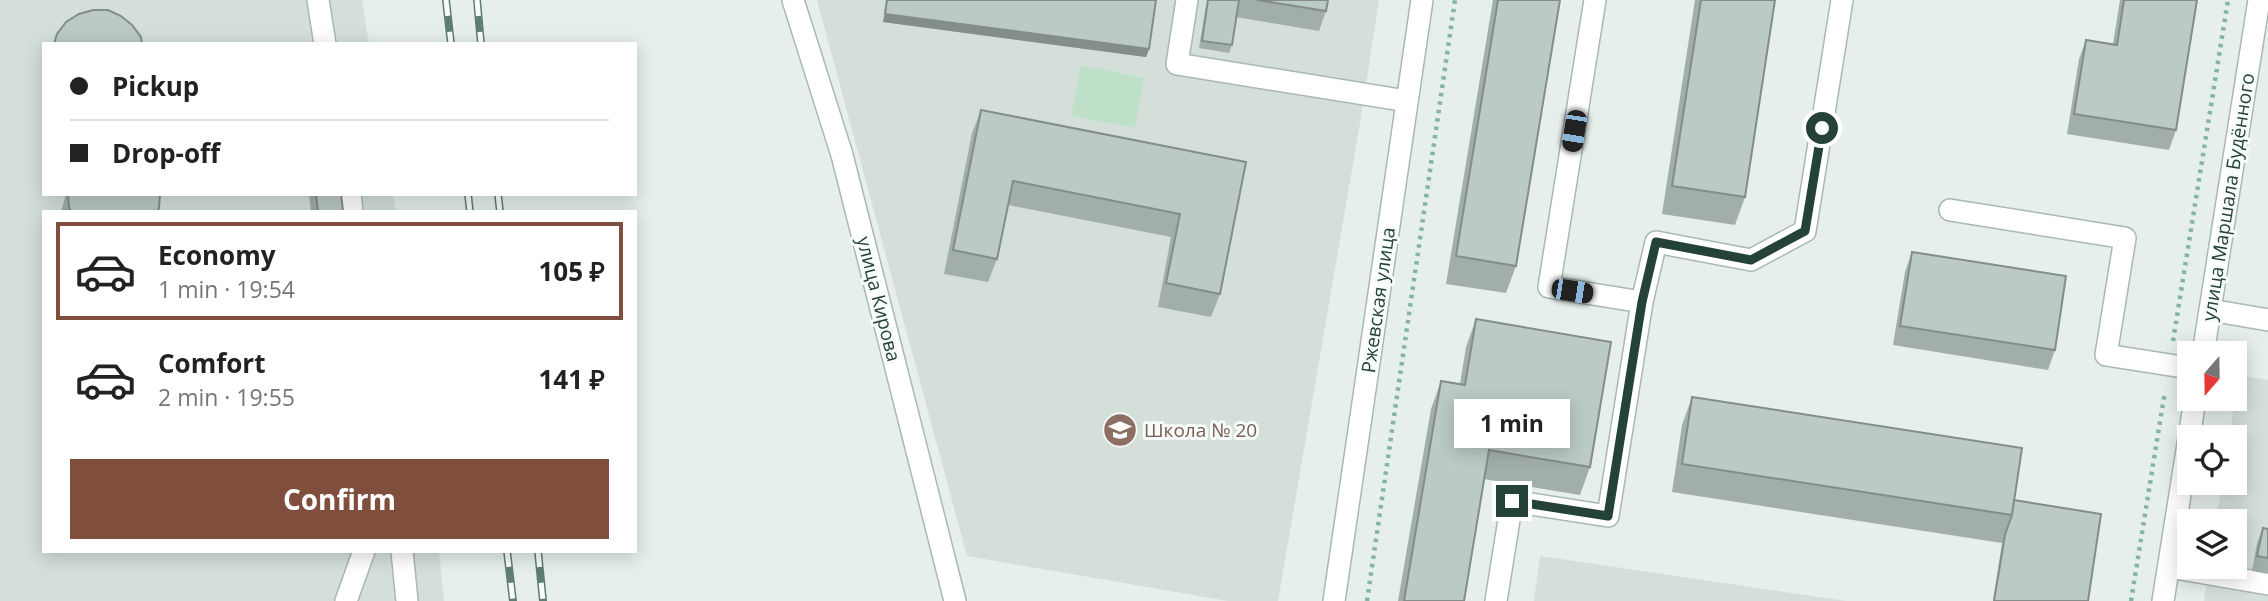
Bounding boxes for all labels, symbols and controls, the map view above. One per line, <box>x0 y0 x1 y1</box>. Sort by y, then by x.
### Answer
text: Pickup <box>112 68 199 104</box>
street label: улица Маршала Будённого <box>2196 71 2260 323</box>
car <box>1561 109 1588 153</box>
route start <box>1806 112 1838 144</box>
text: Drop-off <box>112 135 220 171</box>
street label: Ржевская улица <box>1355 225 1401 375</box>
street label: улица Кирова <box>851 234 907 364</box>
text: Economy <box>158 237 276 273</box>
icon: car <box>74 240 137 303</box>
text: 105 ₽ <box>539 253 605 289</box>
text: 1 min · 19:54 <box>158 273 295 305</box>
car <box>1550 277 1595 305</box>
north arrow <box>2177 341 2247 411</box>
map controls <box>2177 341 2247 579</box>
text: Comfort <box>158 345 265 381</box>
icon: car <box>74 348 137 411</box>
text: 141 ₽ <box>539 361 605 397</box>
text: 2 min · 19:55 <box>158 381 295 413</box>
callout: 1 min <box>1454 400 1570 448</box>
text: 1 min <box>1480 407 1544 439</box>
school or university icon: Школа № 20 <box>1101 411 1139 449</box>
place label: Школа № 20 <box>1144 417 1257 443</box>
button: locate <box>2177 425 2247 495</box>
button: Confirm <box>70 459 609 539</box>
route end <box>1496 485 1528 517</box>
button: layers <box>2177 509 2247 579</box>

